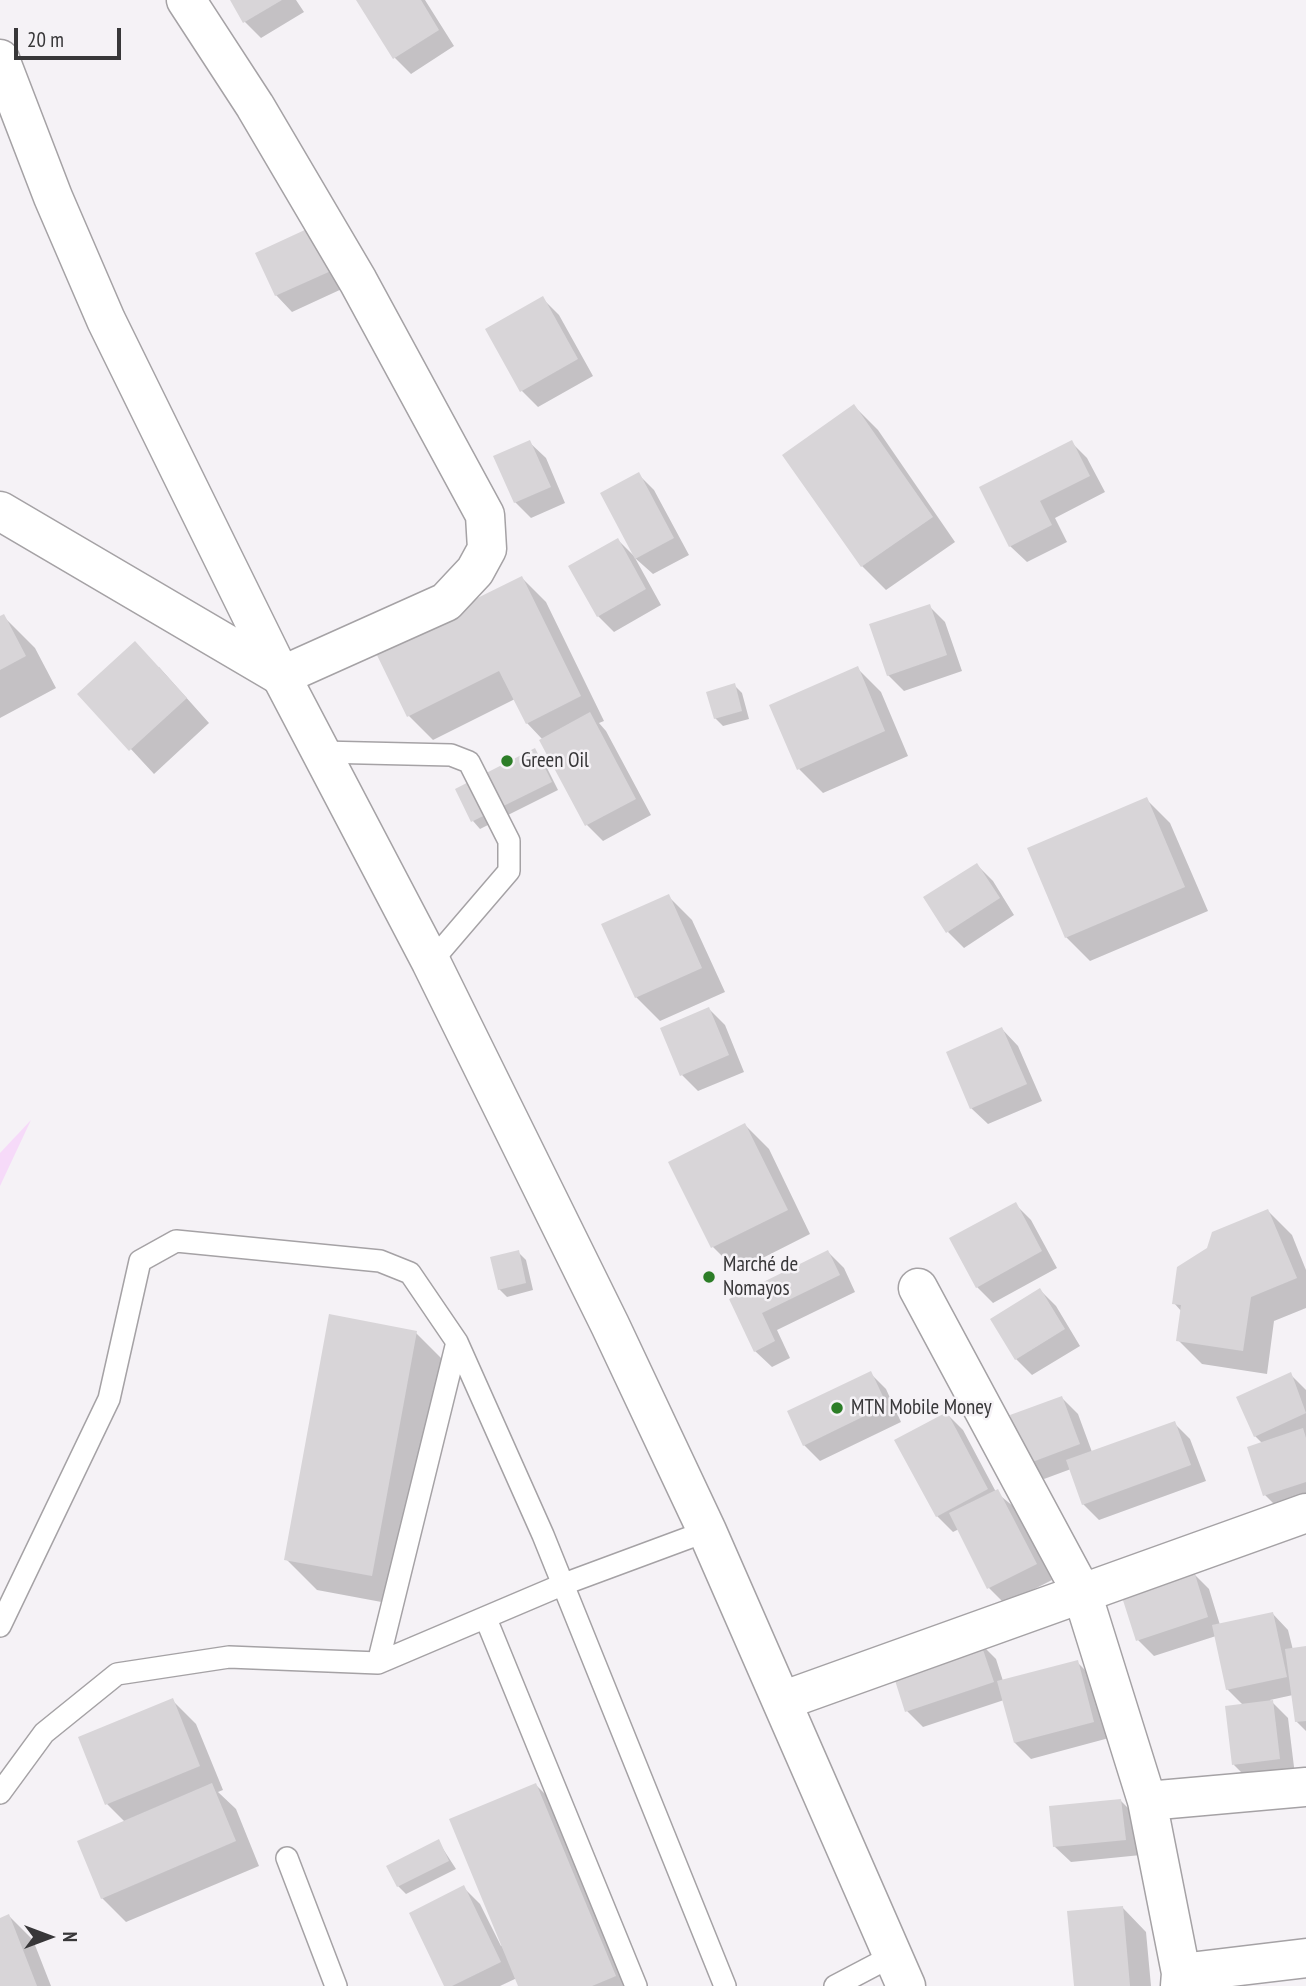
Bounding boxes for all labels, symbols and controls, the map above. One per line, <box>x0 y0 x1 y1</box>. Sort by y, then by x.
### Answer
scale bar <box>18 14 124 58</box>
text: 20 m <box>27 26 64 53</box>
place label: Green Oil <box>521 748 589 774</box>
marker: Green Oil <box>499 753 515 769</box>
place label: Marché de Nomayos <box>723 1252 798 1302</box>
marker: Marché de Nomayos <box>701 1269 717 1285</box>
place label: MTN Mobile Money <box>851 1395 992 1421</box>
marker: MTN Mobile Money <box>829 1400 845 1416</box>
north arrow <box>14 1902 84 1972</box>
text: N <box>58 1932 82 1942</box>

